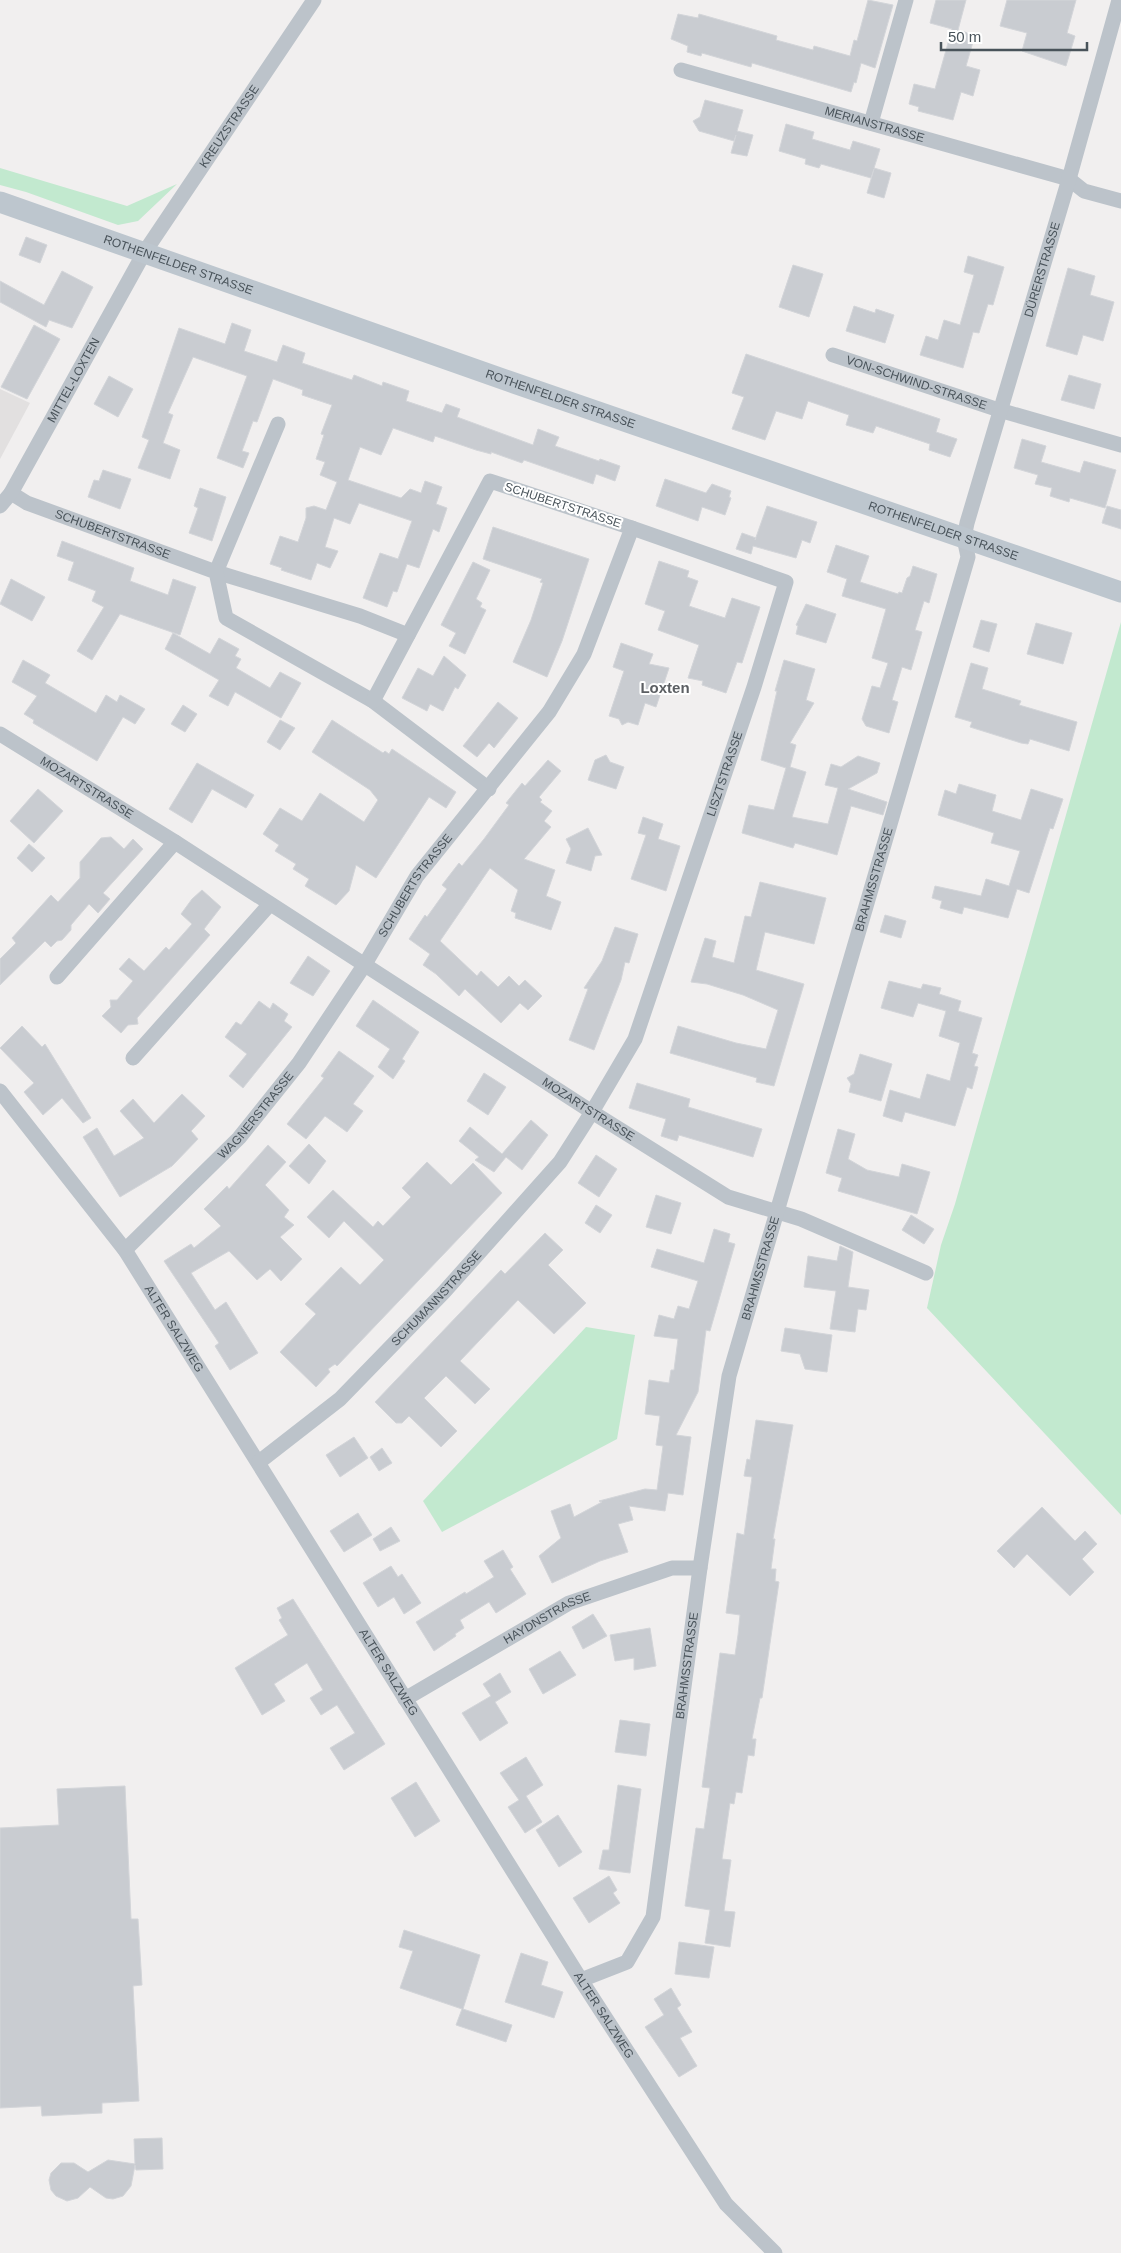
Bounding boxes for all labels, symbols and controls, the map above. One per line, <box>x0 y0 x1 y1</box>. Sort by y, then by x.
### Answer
scale bar <box>941 20 1087 52</box>
text: 50 m <box>948 28 981 45</box>
street label: KREUZSTRASSE <box>196 82 262 170</box>
street label: MERIANSTRASSE <box>823 104 926 145</box>
street label: DÜRERSTRASSE <box>1021 220 1063 319</box>
street label: ROTHENFELDER STRASSE <box>102 232 255 298</box>
street label: MITTEL-LOXTEN <box>44 335 103 425</box>
street label: VON-SCHWIND-STRASSE <box>844 353 989 413</box>
street label: ROTHENFELDER STRASSE <box>484 367 637 431</box>
street label: SCHUBERTSTRASSE <box>503 480 623 530</box>
street label: ROTHENFELDER STRASSE <box>867 499 1020 563</box>
street label: SCHUBERTSTRASSE <box>53 507 172 562</box>
district label: Loxten <box>640 679 690 696</box>
street label: LISZTSTRASSE <box>704 730 745 818</box>
street label: MOZARTSTRASSE <box>38 754 136 822</box>
street label: BRAHMSSTRASSE <box>852 826 896 933</box>
street label: SCHUBERTSTRASSE <box>375 831 455 940</box>
street label: WAGNERSTRASSE <box>215 1069 296 1162</box>
street label: MOZARTSTRASSE <box>540 1075 637 1144</box>
street label: BRAHMSSTRASSE <box>739 1215 782 1322</box>
street label: SCHUMANNSTRASSE <box>388 1248 484 1349</box>
street label: ALTER SALZWEG <box>142 1283 207 1375</box>
street label: HAYDNSTRASSE <box>501 1589 593 1647</box>
street label: BRAHMSSTRASSE <box>673 1611 701 1720</box>
street label: ALTER SALZWEG <box>356 1626 421 1718</box>
street label: ALTER SALZWEG <box>571 1970 637 2061</box>

